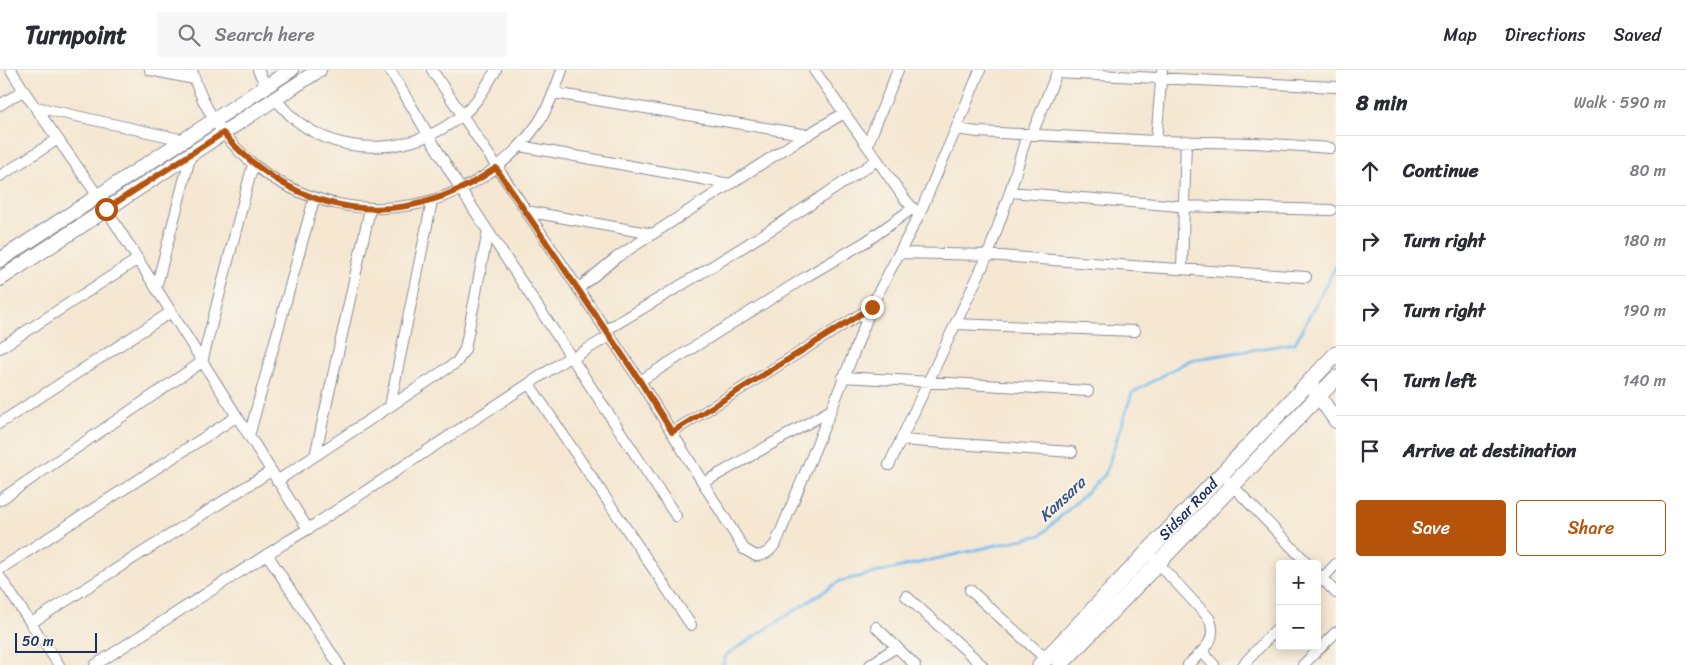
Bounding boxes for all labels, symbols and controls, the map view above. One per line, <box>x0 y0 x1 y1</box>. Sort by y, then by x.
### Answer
search box <box>157 12 507 57</box>
text: Turnpoint <box>25 14 127 56</box>
text: Search here <box>215 18 315 51</box>
text: Map <box>1444 19 1477 51</box>
text: Directions <box>1505 19 1586 51</box>
text: Saved <box>1614 19 1661 51</box>
icon: search <box>175 21 203 49</box>
text: 8 min <box>1356 84 1407 122</box>
text: Walk · 590 m <box>1574 88 1666 117</box>
text: Continue <box>1403 154 1479 187</box>
text: 80 m <box>1630 156 1666 185</box>
icon: ahead <box>1356 157 1384 185</box>
route start <box>95 198 118 221</box>
text: Turn right <box>1403 224 1485 257</box>
text: 180 m <box>1623 226 1666 255</box>
icon: right <box>1356 227 1384 255</box>
text: Turn right <box>1403 294 1485 327</box>
route end <box>861 296 884 319</box>
text: 190 m <box>1623 296 1666 325</box>
icon: right <box>1356 297 1384 325</box>
text: Turn left <box>1403 364 1476 397</box>
text: 140 m <box>1623 366 1666 395</box>
icon: left <box>1356 367 1384 395</box>
text: Arrive at destination <box>1403 434 1576 467</box>
icon: arrive <box>1356 437 1384 465</box>
water label: Kansara <box>1031 468 1094 529</box>
street label: Sidsar Road <box>1152 471 1225 546</box>
button: Save <box>1356 500 1506 556</box>
button: Share <box>1516 500 1666 556</box>
map controls <box>1276 560 1321 650</box>
button: + <box>1276 560 1321 605</box>
button: − <box>1276 605 1321 650</box>
text: 50 m <box>22 629 54 654</box>
scale bar <box>15 630 98 653</box>

